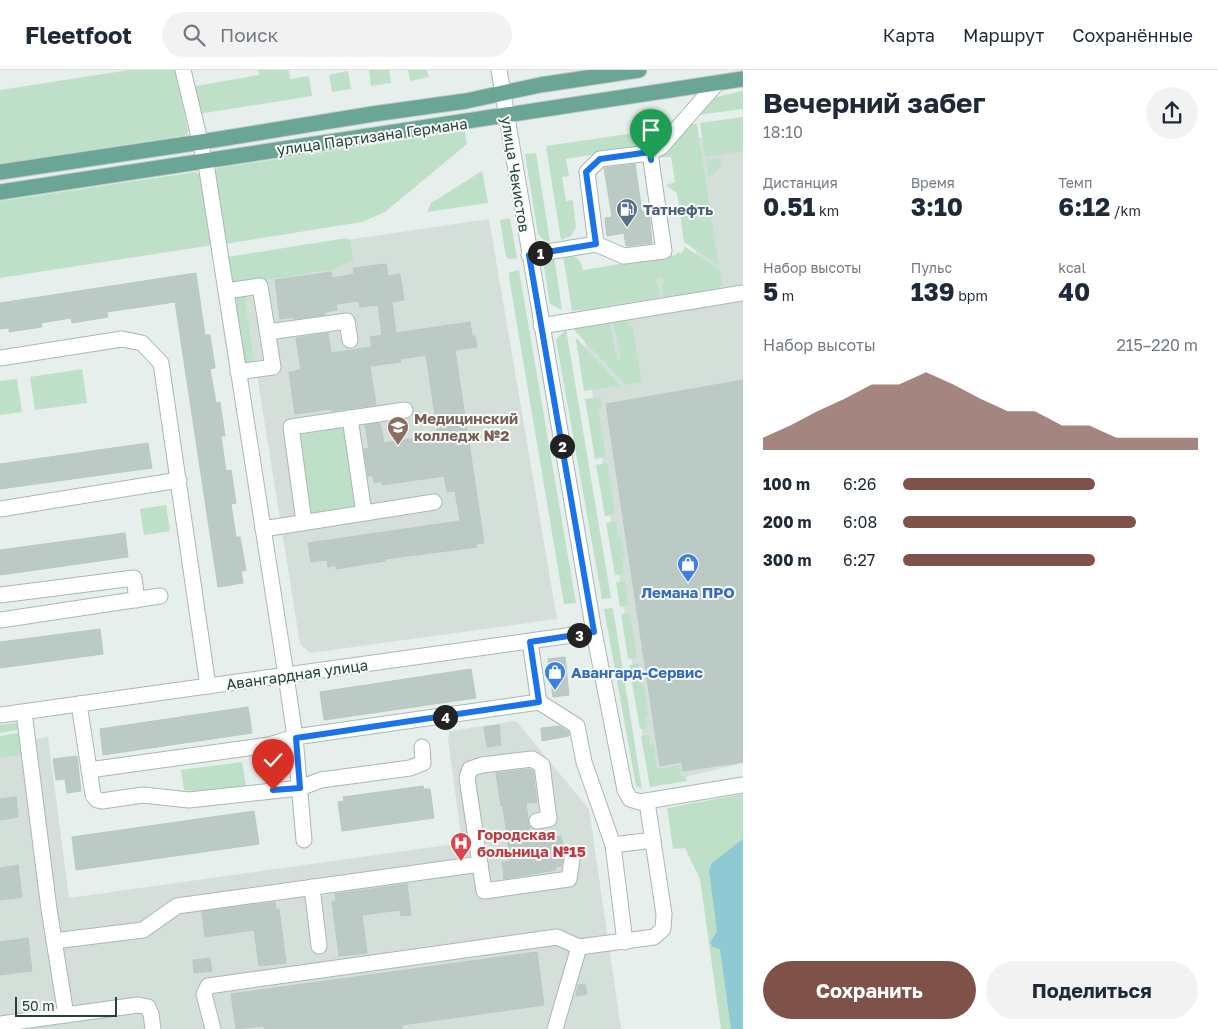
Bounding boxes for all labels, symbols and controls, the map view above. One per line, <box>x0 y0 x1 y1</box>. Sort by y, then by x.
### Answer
search box <box>162 12 512 57</box>
text: Fleetfoot <box>25 20 132 49</box>
icon: search <box>180 21 208 49</box>
text: Поиск <box>220 23 278 46</box>
text: Карта <box>883 24 935 46</box>
text: Маршрут <box>963 24 1044 46</box>
text: Сохранённые <box>1072 24 1193 46</box>
text: Вечерний забег <box>763 86 986 119</box>
button: share <box>1146 87 1198 139</box>
pin <box>630 109 672 160</box>
street label: улица Партизана Германа <box>276 114 468 158</box>
street label: улица Чекистов <box>498 115 534 233</box>
icon: arrive <box>637 116 665 144</box>
text: 18:10 <box>763 122 803 142</box>
text: Дистанция <box>763 174 838 191</box>
text: Время <box>911 174 955 191</box>
text: Темп <box>1058 174 1092 191</box>
text: 0.51 <box>763 191 815 222</box>
text: 3:10 <box>911 191 963 222</box>
text: 6:12 <box>1058 191 1110 222</box>
fuel station icon: Татнефть <box>615 197 639 228</box>
place label: Татнефть <box>643 200 713 218</box>
text: km <box>815 202 839 219</box>
text: /km <box>1110 202 1141 219</box>
pin: 1 <box>528 240 552 266</box>
text: 1 <box>537 245 544 262</box>
text: Набор высоты <box>763 259 862 276</box>
text: Пульс <box>911 259 952 276</box>
text: kcal <box>1058 259 1086 276</box>
text: 5 <box>763 276 778 307</box>
text: 139 <box>911 276 955 307</box>
text: 40 <box>1058 276 1090 307</box>
text: m <box>778 287 794 304</box>
text: bpm <box>955 287 988 304</box>
text: Набор высоты <box>763 335 876 355</box>
text: 215–220 m <box>1117 335 1198 355</box>
place label: Медицинский колледж №2 <box>414 409 518 444</box>
school or university icon: Медицинский колледж №2 <box>386 415 410 446</box>
pin: 2 <box>550 434 574 458</box>
text: 2 <box>558 438 567 455</box>
text: 100 m <box>763 474 810 494</box>
text: 6:26 <box>843 474 876 494</box>
text: 200 m <box>763 512 812 532</box>
text: 6:08 <box>843 512 877 532</box>
text: 300 m <box>763 550 812 570</box>
text: 6:27 <box>843 550 875 570</box>
shop icon: Лемана ПРО <box>676 552 700 583</box>
place label: Лемана ПРО <box>641 583 735 601</box>
pin: 3 <box>566 622 592 648</box>
text: 3 <box>575 627 584 644</box>
street label: Авангардная улица <box>225 655 369 693</box>
shop icon: Авангард-Сервис <box>543 660 567 691</box>
place label: Авангард-Сервис <box>571 663 703 681</box>
pin: 4 <box>432 704 458 730</box>
text: 4 <box>441 709 450 726</box>
pin <box>252 739 294 790</box>
icon: check <box>259 746 287 774</box>
place label: Городская больница №15 <box>477 825 586 860</box>
hospital icon: Городская больница №15 <box>449 831 473 862</box>
button: Сохранить <box>763 961 976 1019</box>
button: Поделиться <box>986 961 1198 1019</box>
scale bar <box>15 994 118 1017</box>
text: 50 m <box>22 997 55 1014</box>

